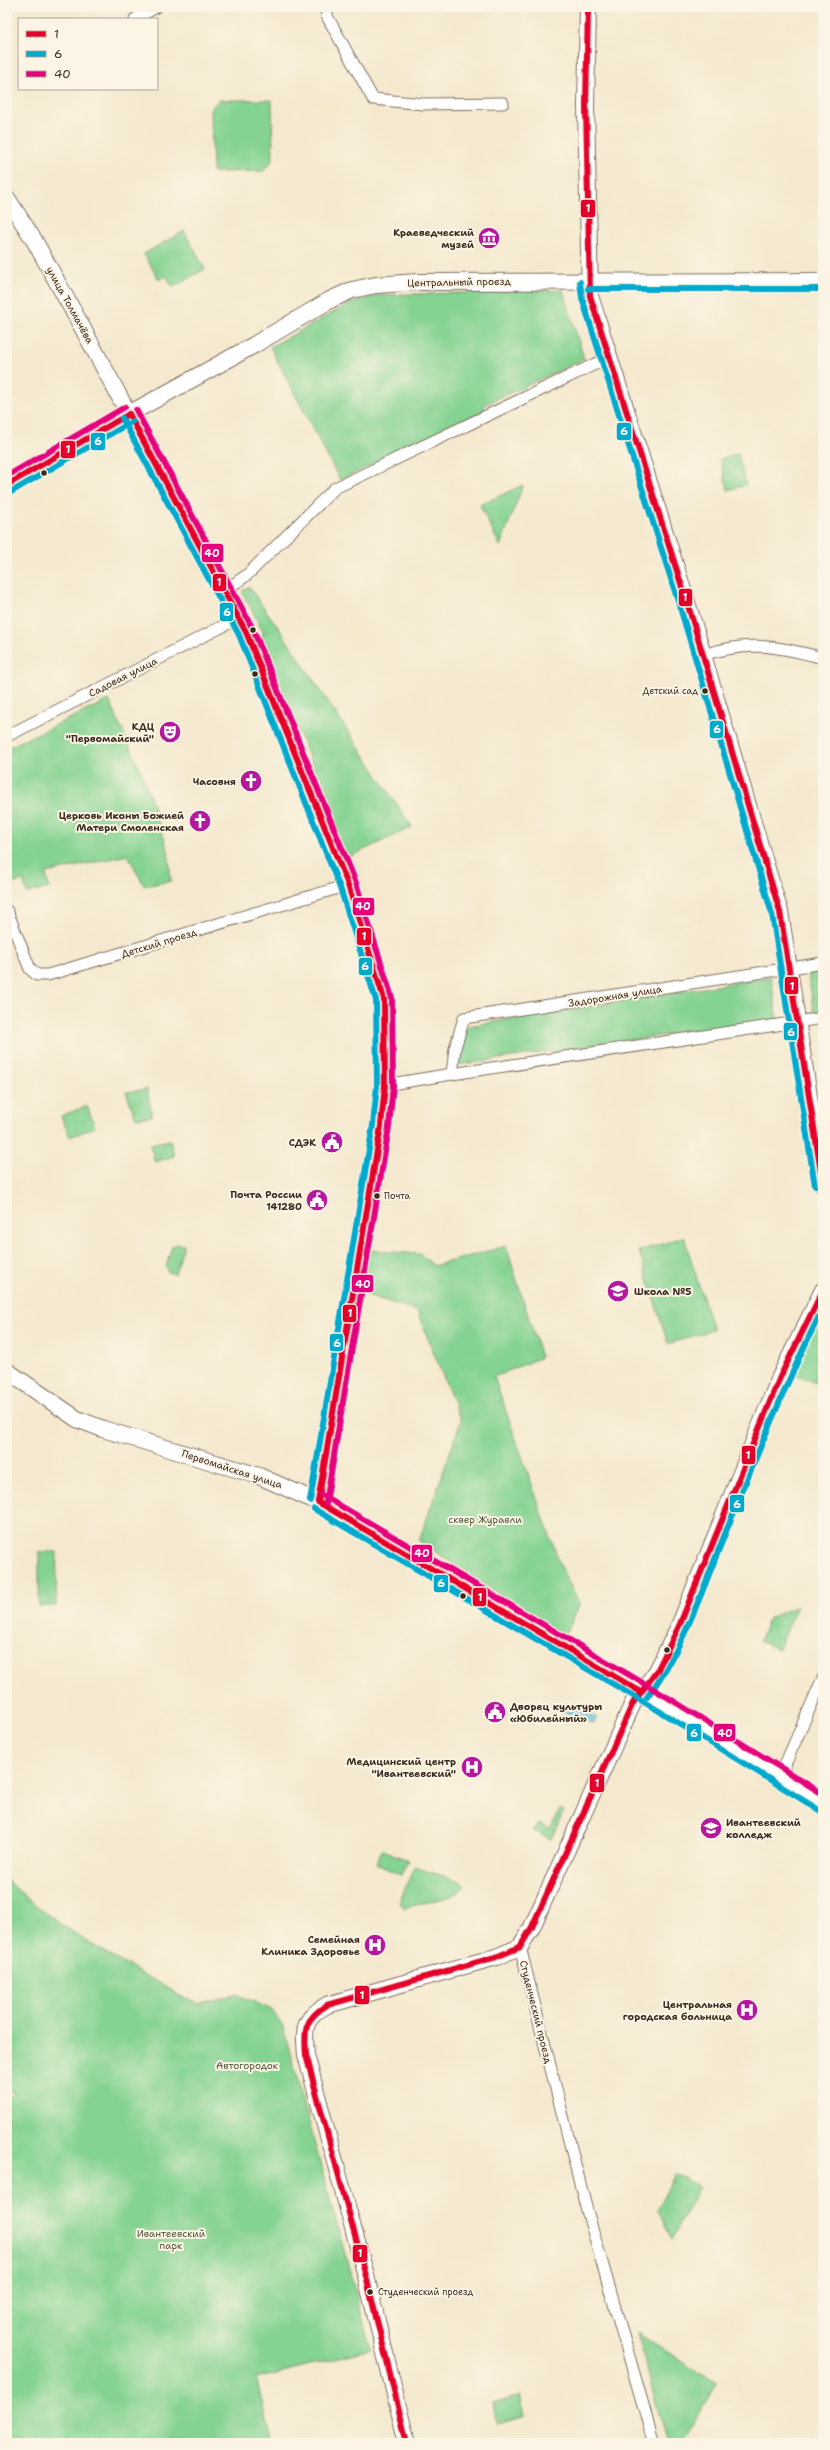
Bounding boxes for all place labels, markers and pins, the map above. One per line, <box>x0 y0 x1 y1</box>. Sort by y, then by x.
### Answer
museum icon: Краеведческий музей <box>476 225 502 251</box>
place label: Краеведческий музей <box>393 226 474 251</box>
unlabelled marker <box>39 468 49 478</box>
unlabelled marker <box>248 625 258 635</box>
unlabelled marker <box>250 669 260 679</box>
place label: Детский сад <box>643 685 698 697</box>
marker: Детский сад <box>700 686 710 696</box>
theatre icon: КДЦ "Первомайский" <box>157 719 183 745</box>
place label: КДЦ "Первомайский" <box>66 720 155 745</box>
church icon: Часовня <box>238 768 264 794</box>
place label: Часовня <box>193 775 236 788</box>
church icon: Церковь Иконы Божией Матери Смоленская <box>187 808 213 834</box>
place label: Церковь Иконы Божией Матери Смоленская <box>59 809 184 834</box>
public building icon: СДЭК <box>319 1129 345 1155</box>
place label: СДЭК <box>289 1136 316 1149</box>
public building icon: Почта России 141280 <box>304 1187 330 1213</box>
place label: Почта России 141280 <box>230 1188 302 1213</box>
place label: Почта <box>384 1190 410 1202</box>
marker: Почта <box>372 1191 382 1201</box>
school or university icon: Школа №5 <box>605 1278 631 1304</box>
place label: Школа №5 <box>634 1285 691 1298</box>
unlabelled marker <box>458 1591 468 1601</box>
unlabelled marker <box>662 1645 672 1655</box>
public building icon: Дворец культуры «Юбилейный» <box>482 1699 508 1725</box>
place label: Дворец культуры «Юбилейный» <box>510 1700 602 1725</box>
hospital icon: Медицинский центр "Ивантеевский" <box>459 1754 485 1780</box>
place label: Медицинский центр "Ивантеевский" <box>346 1755 456 1780</box>
school or university icon: Ивантеевский колледж <box>698 1815 724 1841</box>
place label: Ивантеевский колледж <box>726 1816 801 1841</box>
hospital icon: Семейная Клиника Здоровье <box>362 1932 388 1958</box>
place label: Семейная Клиника Здоровье <box>261 1933 360 1958</box>
hospital icon: Центральная городская больница <box>734 1997 760 2023</box>
place label: Центральная городская больница <box>623 1998 732 2023</box>
place label: Студенческий проезд <box>378 2286 473 2298</box>
marker: Студенческий проезд <box>365 2287 375 2297</box>

